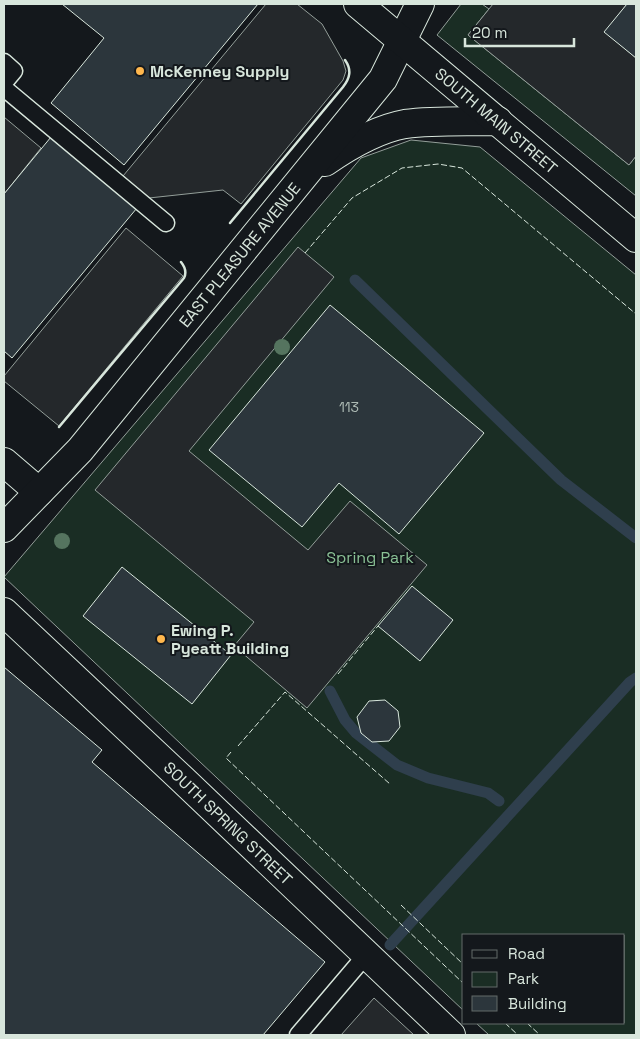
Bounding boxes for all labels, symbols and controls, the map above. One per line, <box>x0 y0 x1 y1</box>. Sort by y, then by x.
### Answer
scale bar <box>465 15 574 47</box>
text: 20 m <box>472 23 507 42</box>
place label: McKenney Supply <box>150 61 289 82</box>
street label: SOUTH MAIN STREET <box>431 63 562 178</box>
marker: McKenney Supply <box>134 65 146 77</box>
street label: EAST PLEASURE AVENUE <box>174 178 305 331</box>
house number: 113 <box>339 398 359 416</box>
park label: Spring Park <box>326 547 414 568</box>
place label: Ewing P. Pyeatt Building <box>171 620 289 659</box>
marker: Ewing P. Pyeatt Building <box>155 633 167 645</box>
street label: SOUTH SPRING STREET <box>159 757 297 889</box>
legend <box>462 934 625 1024</box>
text: Road <box>508 944 545 963</box>
text: Park <box>508 969 539 988</box>
text: Building <box>508 994 567 1013</box>

